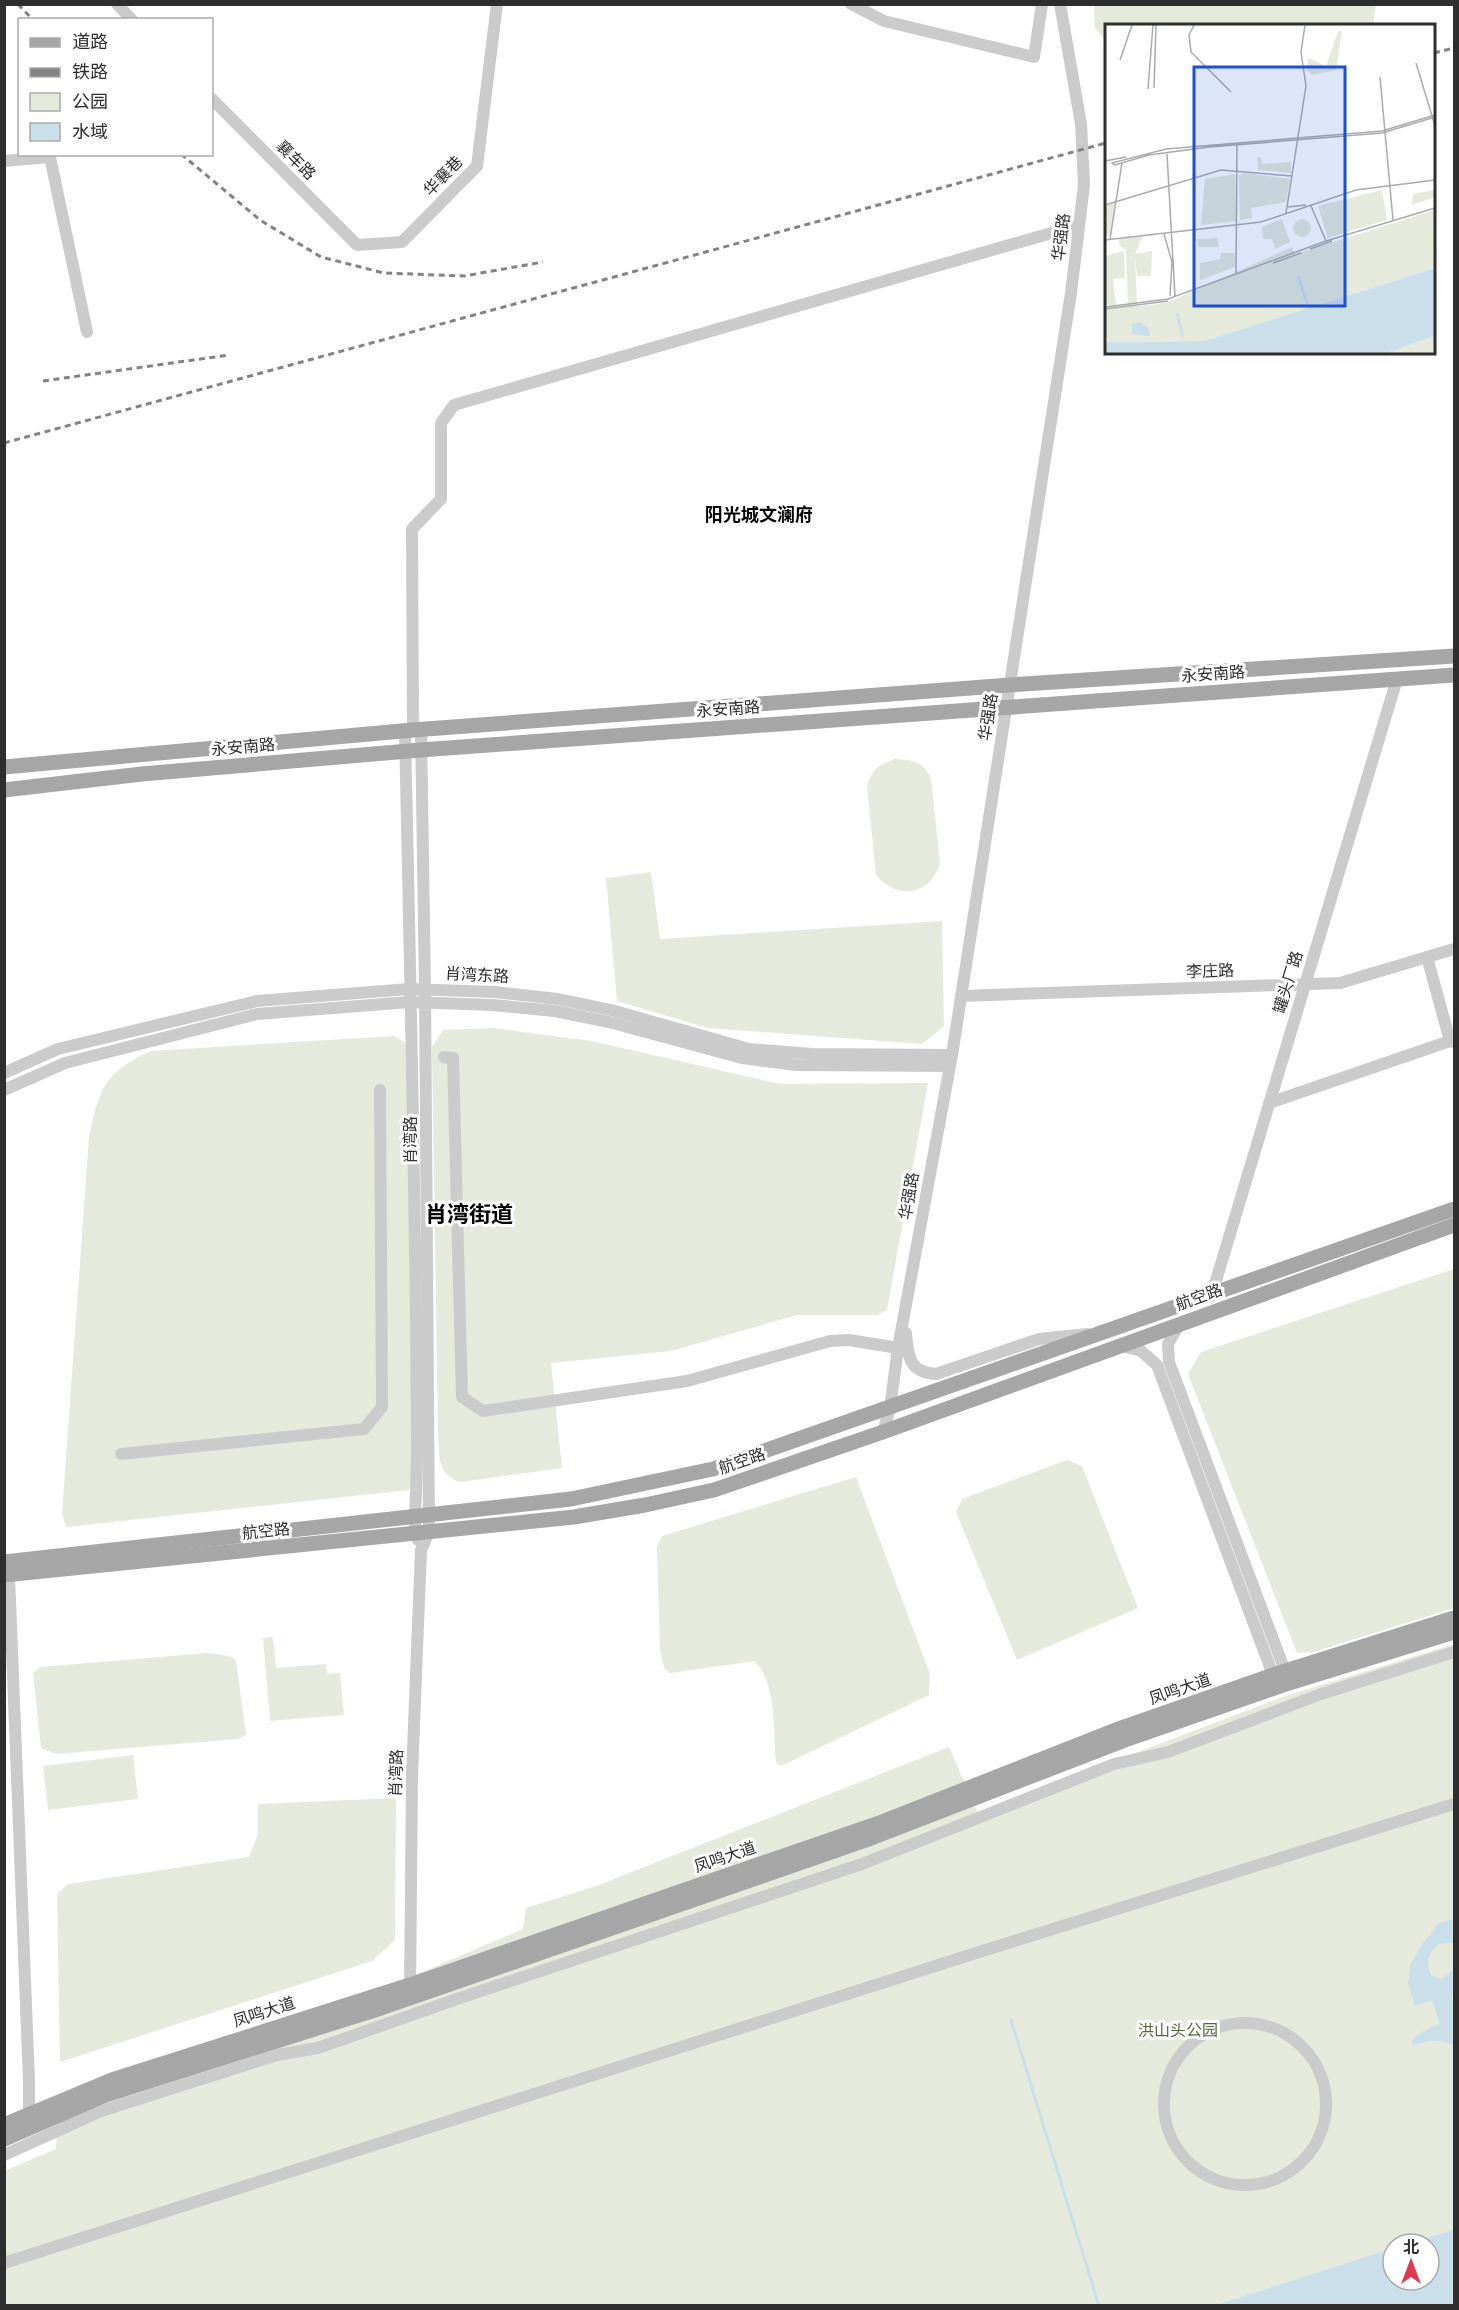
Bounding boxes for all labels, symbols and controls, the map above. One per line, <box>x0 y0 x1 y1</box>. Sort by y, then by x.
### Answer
legend <box>18 18 213 156</box>
inset map <box>1105 24 1435 354</box>
text: 道路 <box>72 31 108 53</box>
text: 铁路 <box>72 61 108 83</box>
text: 公园 <box>72 91 108 113</box>
text: 水域 <box>72 121 108 143</box>
street label: 襄车路 <box>272 136 320 184</box>
street label: 华襄巷 <box>419 152 467 200</box>
street label: 华强路 <box>1049 212 1073 262</box>
district label: 阳光城文澜府 <box>705 504 813 526</box>
street label: 永安南路 <box>1180 662 1246 686</box>
street label: 华强路 <box>975 692 1001 742</box>
street label: 永安南路 <box>695 697 761 721</box>
street label: 永安南路 <box>210 735 276 759</box>
street label: 罐头厂路 <box>1270 949 1306 1015</box>
street label: 李庄路 <box>1186 961 1234 981</box>
street label: 肖湾东路 <box>445 964 509 986</box>
street label: 肖湾路 <box>401 1116 420 1164</box>
street label: 华强路 <box>895 1171 923 1221</box>
district label: 肖湾街道 <box>425 1202 513 1228</box>
street label: 航空路 <box>1173 1280 1225 1314</box>
street label: 航空路 <box>716 1444 768 1478</box>
street label: 航空路 <box>241 1519 291 1543</box>
street label: 凤鸣大道 <box>1147 1670 1213 1708</box>
street label: 肖湾路 <box>386 1749 406 1797</box>
street label: 凤鸣大道 <box>692 1838 758 1876</box>
street label: 凤鸣大道 <box>231 1993 297 2031</box>
park label: 洪山头公园 <box>1138 2021 1218 2040</box>
north arrow <box>1381 2232 1441 2292</box>
text: 北 <box>1403 2238 1419 2257</box>

